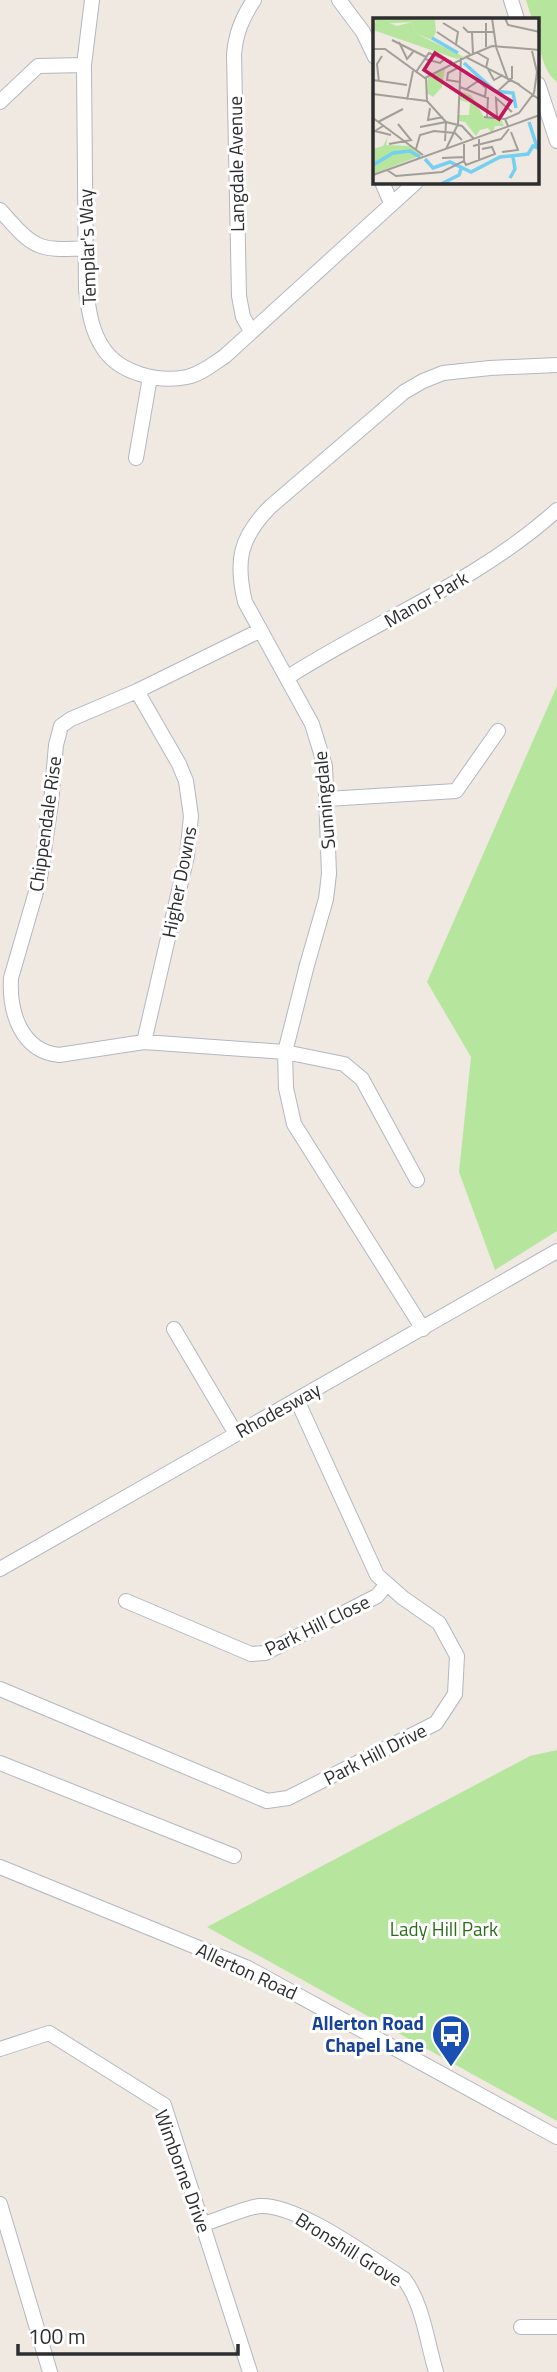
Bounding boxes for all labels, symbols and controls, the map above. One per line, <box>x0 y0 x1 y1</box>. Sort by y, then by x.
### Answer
inset map <box>373 18 540 184</box>
street label: Langdale Avenue <box>220 96 251 232</box>
street label: Templar's Way <box>70 188 103 306</box>
street label: Manor Park <box>378 563 473 634</box>
street label: Sunningdale <box>305 750 342 850</box>
street label: Chippendale Rise <box>21 754 68 894</box>
street label: Higher Downs <box>153 824 204 940</box>
street label: Rhodesway <box>230 1374 326 1445</box>
street label: Park Hill Close <box>259 1587 374 1663</box>
street label: Park Hill Drive <box>318 1715 431 1792</box>
park label: Lady Hill Park <box>390 1914 498 1943</box>
street label: Allerton Road <box>192 1934 303 2007</box>
place label: Allerton Road Chapel Lane <box>312 2008 424 2059</box>
bus stop icon: Allerton Road Chapel Lane <box>430 2013 472 2068</box>
street label: Wimborne Drive <box>148 2105 219 2236</box>
street label: Bronshill Grove <box>290 2204 408 2293</box>
scale bar <box>18 2312 238 2356</box>
text: 100 m <box>28 2320 85 2352</box>

